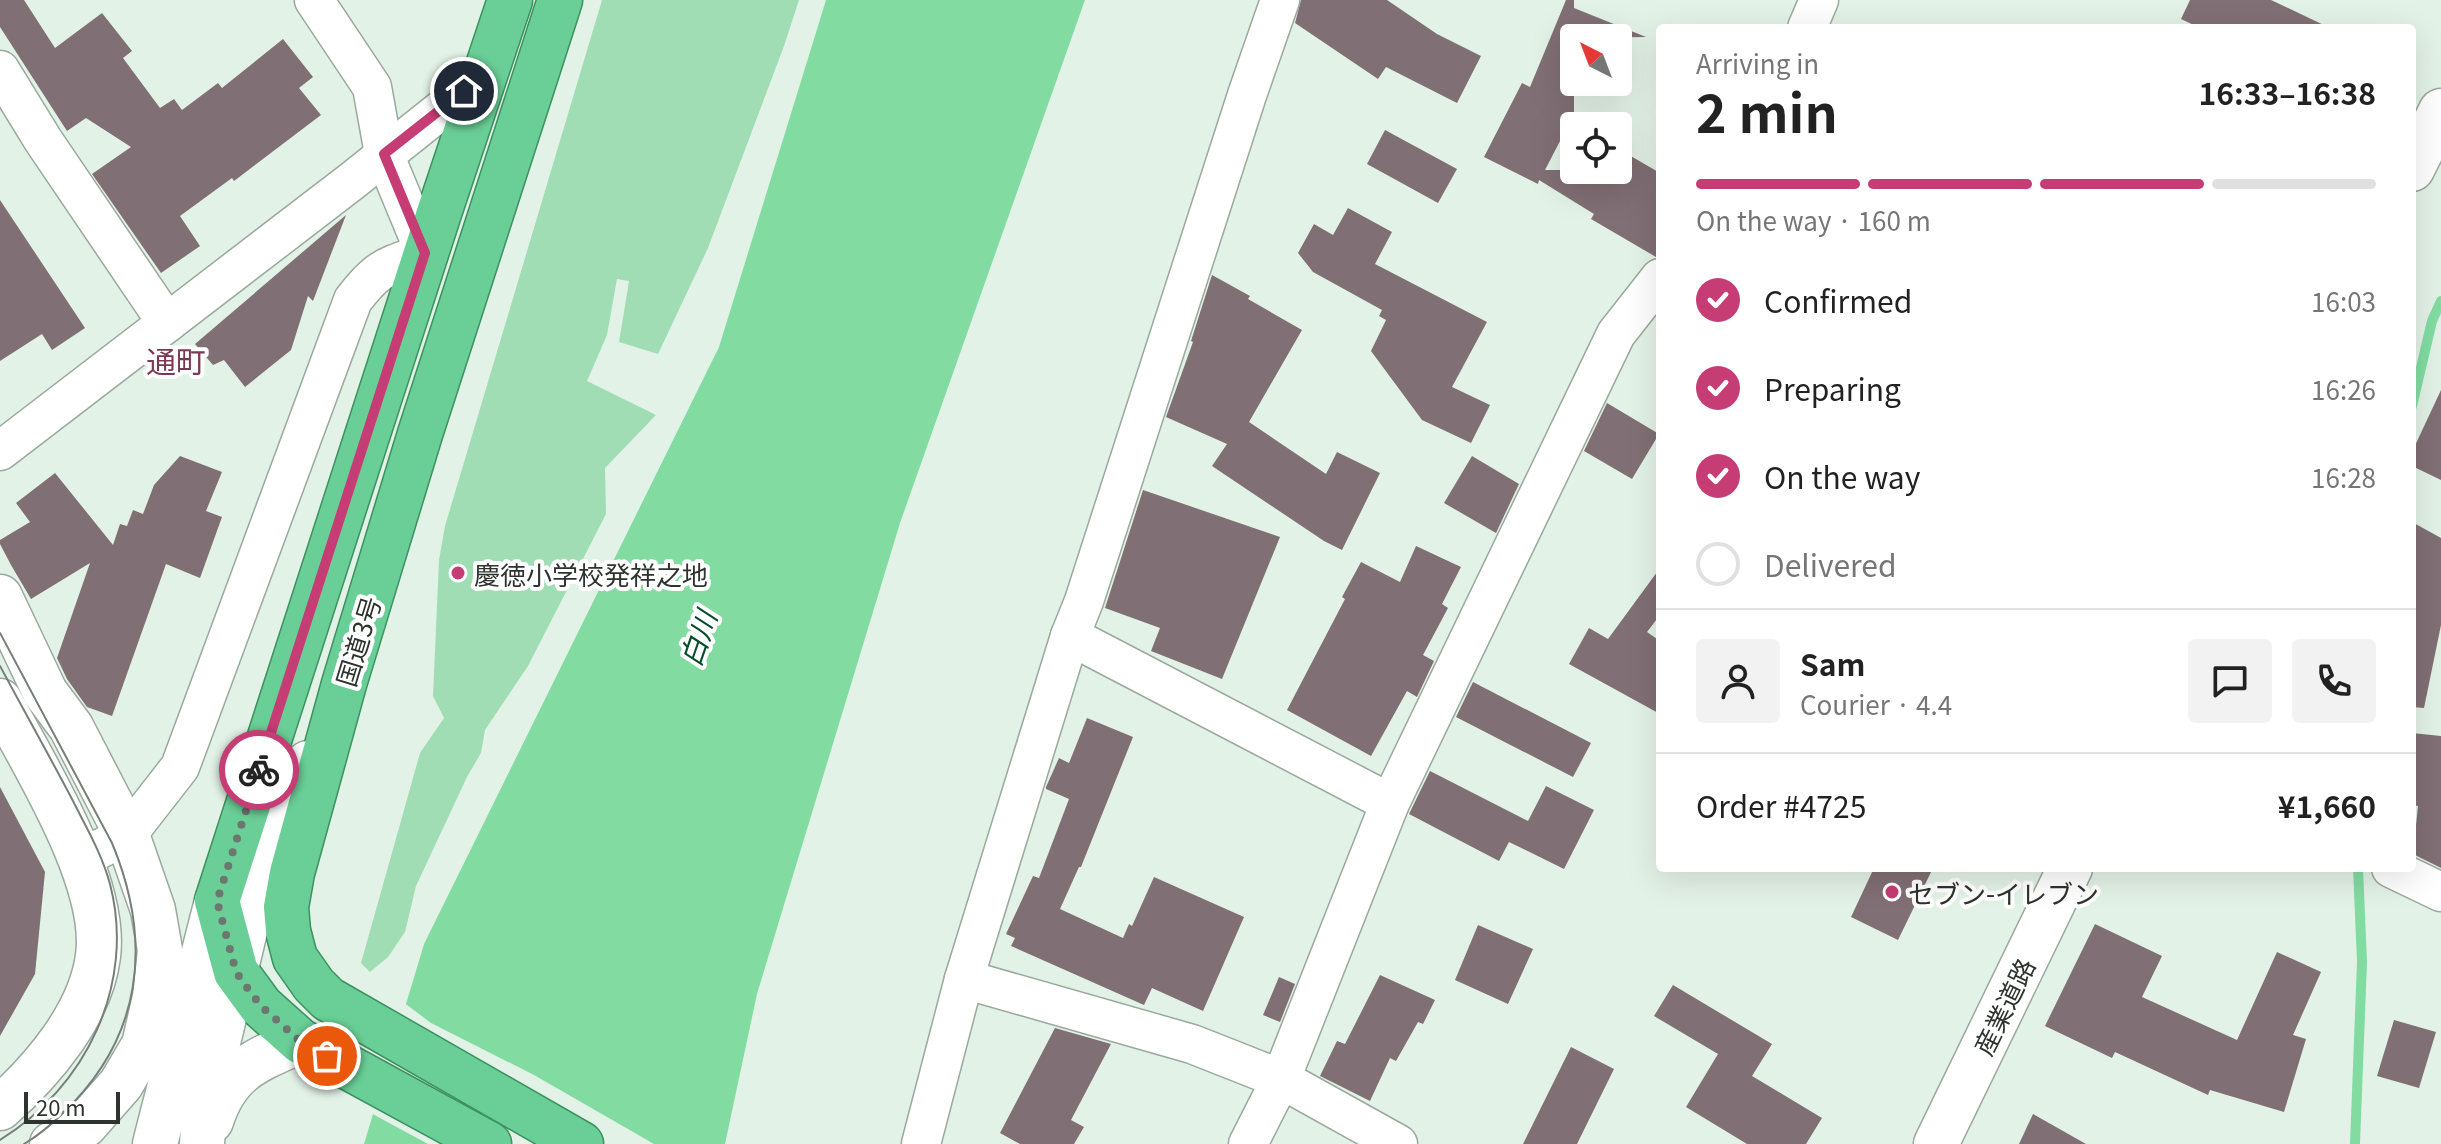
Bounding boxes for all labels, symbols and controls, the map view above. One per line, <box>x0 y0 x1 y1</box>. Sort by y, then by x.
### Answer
north arrow <box>1560 24 1632 96</box>
map controls <box>1560 24 1632 184</box>
text: Arriving in <box>1696 44 1819 81</box>
pin <box>430 57 498 125</box>
icon: home <box>442 69 486 113</box>
text: 16:33–16:38 <box>2199 70 2376 114</box>
text: 2 min <box>1696 73 1838 148</box>
button: locate <box>1560 112 1632 184</box>
text: On the way · 160 m <box>1696 201 1931 238</box>
icon: check <box>1696 278 1740 322</box>
text: Confirmed <box>1764 278 1912 322</box>
text: 16:03 <box>2311 282 2376 319</box>
district label: 通町 <box>146 338 206 382</box>
icon: check <box>1696 366 1740 410</box>
text: Preparing <box>1764 366 1901 410</box>
text: 16:26 <box>2311 370 2376 407</box>
icon: check <box>1696 454 1740 498</box>
text: On the way <box>1764 454 1920 498</box>
text: 16:28 <box>2311 458 2376 495</box>
text: Delivered <box>1764 542 1897 586</box>
place label: 慶徳小学校発祥之地 <box>474 555 708 592</box>
marker: 慶徳小学校発祥之地 <box>449 564 467 582</box>
street label: 国道3号 <box>326 591 388 691</box>
water label: 白川 <box>669 602 726 671</box>
button: person <box>1696 639 1780 723</box>
button: chat <box>2188 639 2272 723</box>
button: phone <box>2292 639 2376 723</box>
text: Sam <box>1800 641 1865 685</box>
text: Courier · 4.4 <box>1800 685 1952 722</box>
courier <box>219 730 299 810</box>
icon: bike <box>237 748 281 792</box>
text: Order #4725 <box>1696 783 1866 827</box>
text: ¥1,660 <box>2278 783 2376 827</box>
place label: セブン-イレブン <box>1908 874 2099 911</box>
marker: セブン-イレブン <box>1883 883 1901 901</box>
street label: 産業道路 <box>1964 951 2042 1061</box>
pin <box>293 1022 361 1090</box>
icon: bag <box>305 1034 349 1078</box>
scale bar <box>24 1088 120 1124</box>
text: 20 m <box>36 1090 86 1122</box>

